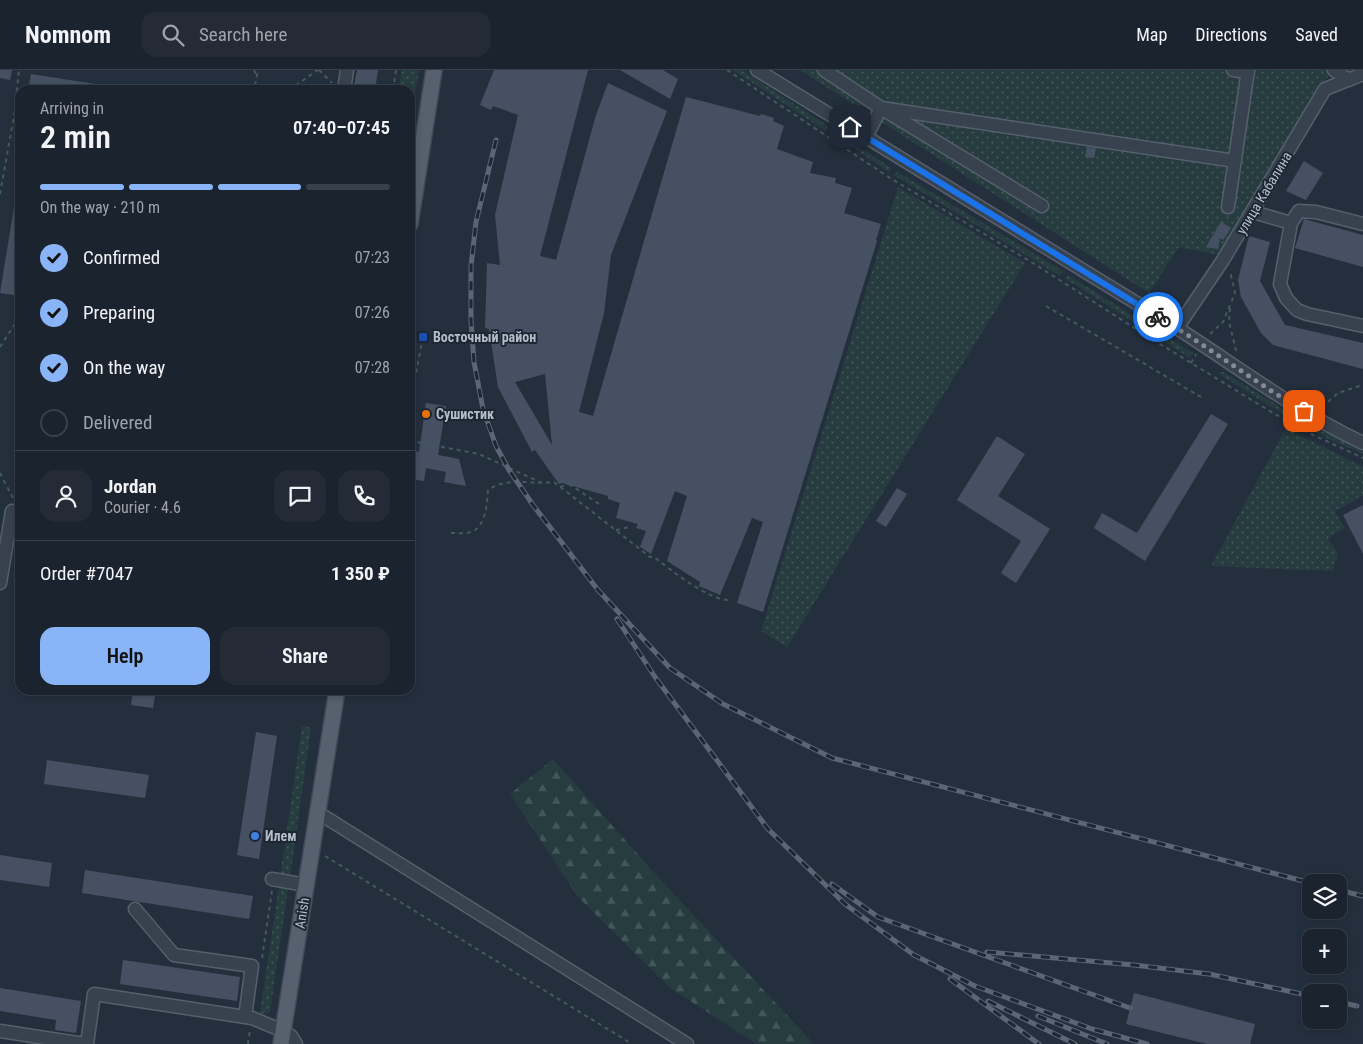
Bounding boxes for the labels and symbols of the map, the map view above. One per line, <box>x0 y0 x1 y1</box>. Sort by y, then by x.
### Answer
pin <box>829 106 871 148</box>
street label: улица Кабалина <box>1233 149 1295 237</box>
courier <box>1133 292 1183 342</box>
place label: Восточный район <box>433 329 536 345</box>
marker: Восточный район <box>417 331 429 343</box>
pin <box>1283 390 1325 432</box>
place label: Сушистик <box>436 406 494 422</box>
marker: Сушистик <box>420 408 432 420</box>
place label: Илем <box>265 828 297 844</box>
marker: Илем <box>249 830 261 842</box>
street label: Anish <box>292 896 312 930</box>

